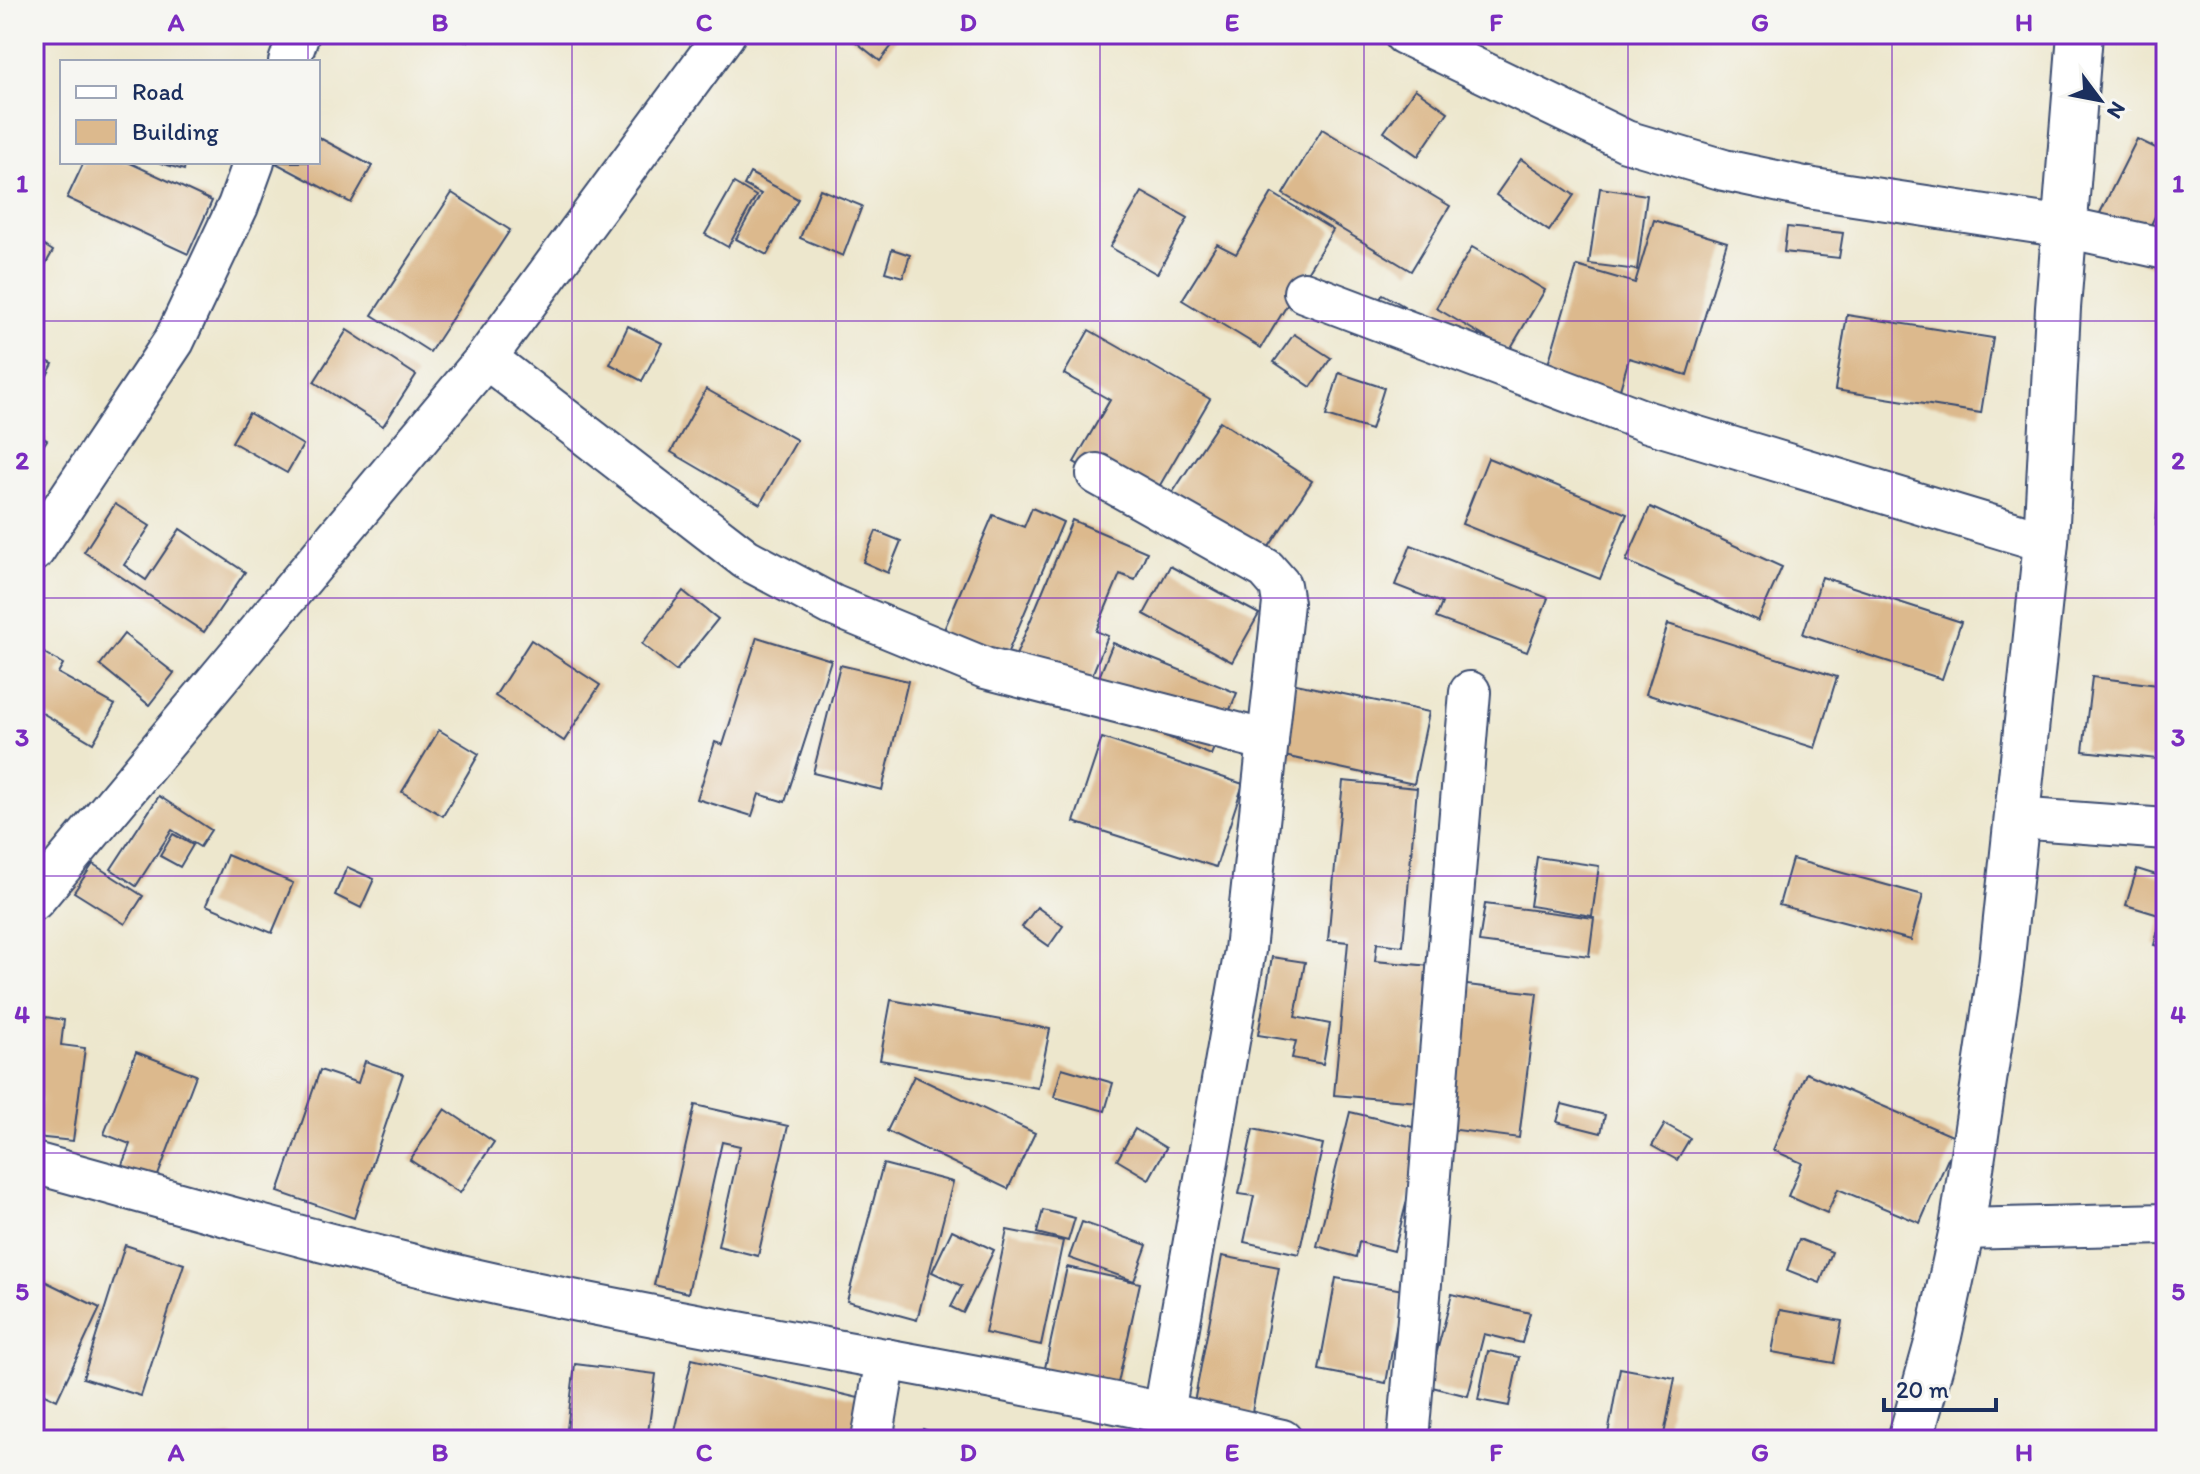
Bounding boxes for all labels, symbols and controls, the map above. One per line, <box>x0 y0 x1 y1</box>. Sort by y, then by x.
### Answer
text: A <box>167 6 185 38</box>
text: B <box>432 6 449 38</box>
text: C <box>696 6 713 38</box>
text: D <box>959 6 977 38</box>
text: E <box>1225 6 1239 38</box>
text: F <box>1489 6 1503 38</box>
text: G <box>1751 6 1769 38</box>
text: H <box>2015 6 2033 38</box>
legend <box>60 60 320 164</box>
north arrow <box>2060 60 2140 140</box>
text: Road <box>132 77 184 106</box>
text: N <box>2101 97 2132 124</box>
text: Building <box>132 117 219 146</box>
text: 1 <box>16 167 28 199</box>
text: 1 <box>2172 167 2184 199</box>
text: 2 <box>15 444 29 476</box>
text: 2 <box>2171 444 2185 476</box>
text: 3 <box>15 721 29 753</box>
text: 3 <box>2171 721 2185 753</box>
text: 4 <box>14 998 30 1030</box>
text: 4 <box>2170 998 2186 1030</box>
text: 5 <box>15 1275 29 1307</box>
text: 5 <box>2171 1275 2185 1307</box>
scale bar <box>1884 1362 1996 1412</box>
text: 20 m <box>1896 1375 1949 1404</box>
text: A <box>167 1436 185 1468</box>
text: B <box>432 1436 449 1468</box>
text: C <box>696 1436 713 1468</box>
text: D <box>959 1436 977 1468</box>
text: E <box>1225 1436 1239 1468</box>
text: F <box>1489 1436 1503 1468</box>
text: G <box>1751 1436 1769 1468</box>
text: H <box>2015 1436 2033 1468</box>

